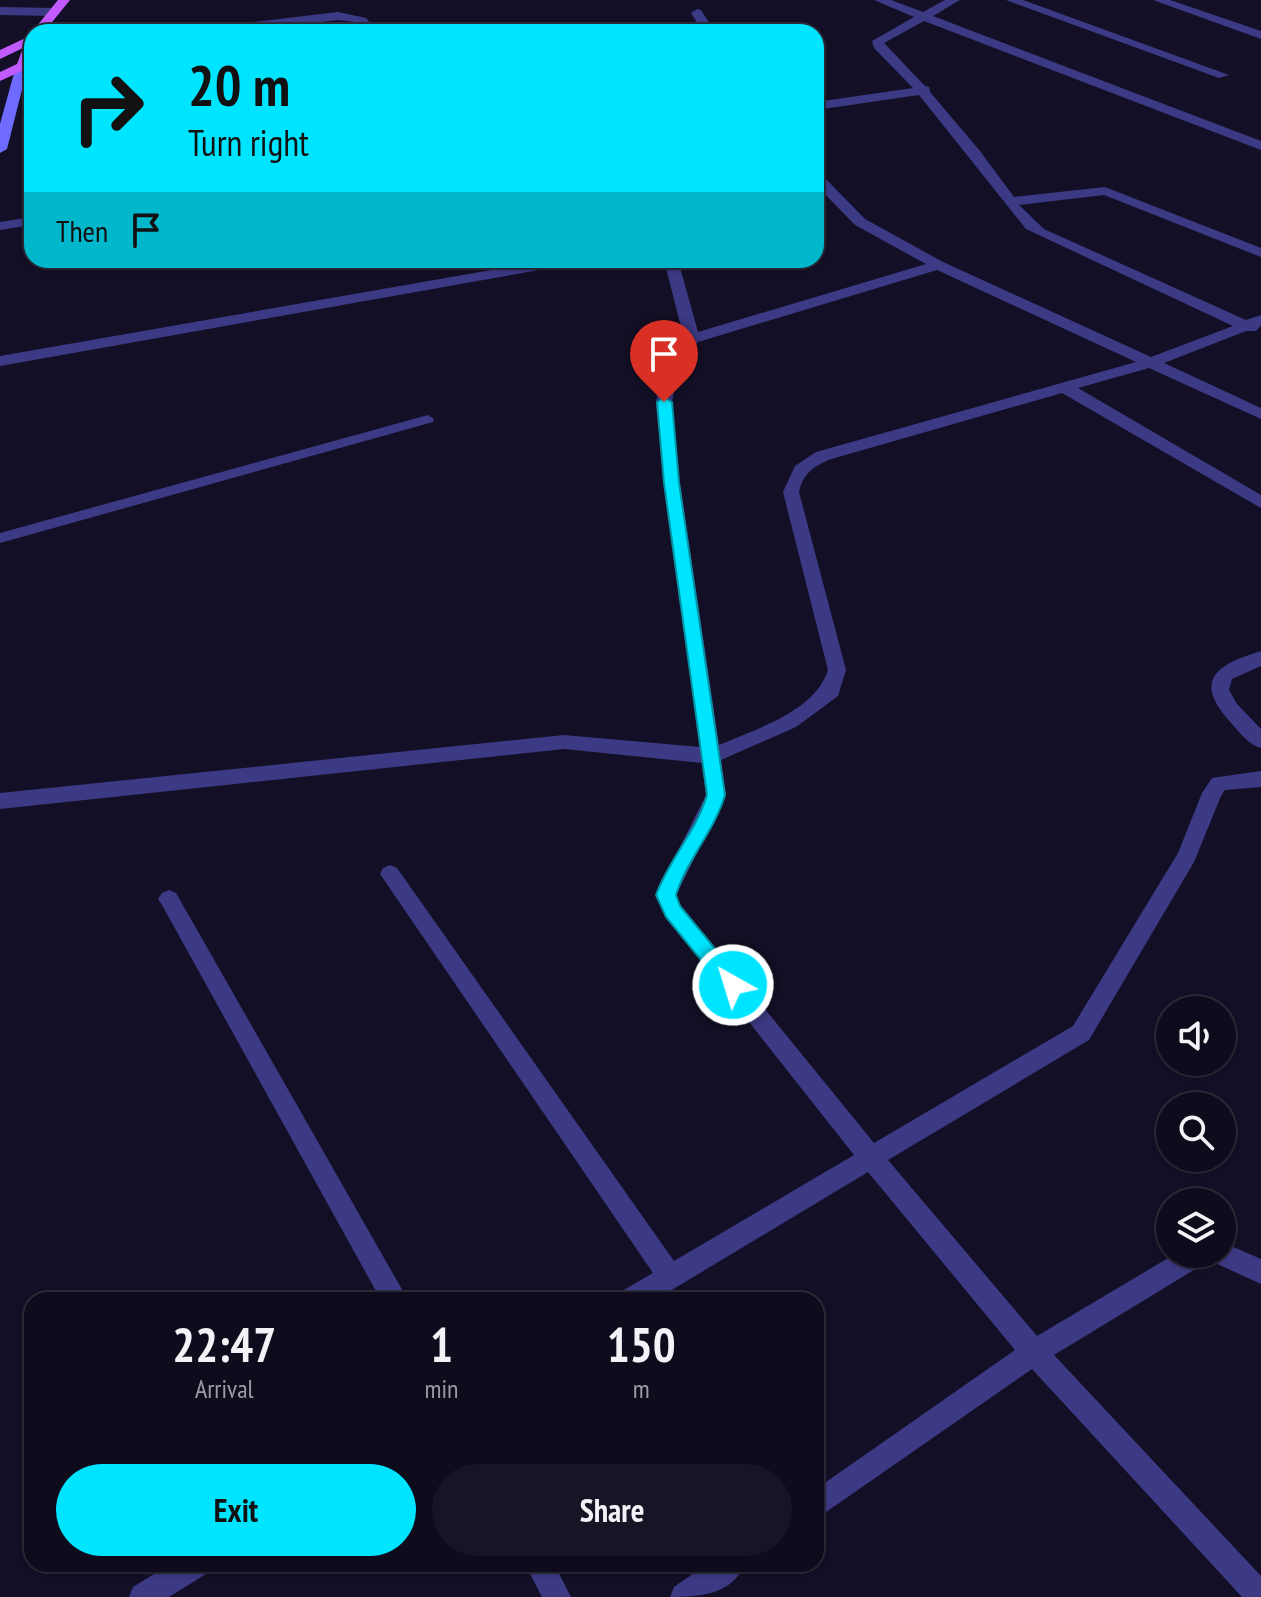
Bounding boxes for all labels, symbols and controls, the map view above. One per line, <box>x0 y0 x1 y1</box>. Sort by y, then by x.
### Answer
text: 20 m <box>188 49 290 121</box>
icon: right <box>56 56 160 160</box>
text: Turn right <box>188 119 309 166</box>
icon: arrive <box>124 208 168 252</box>
text: Then <box>56 211 108 250</box>
pin <box>630 320 698 402</box>
icon: arrive <box>642 332 686 376</box>
position arrow <box>691 943 775 1027</box>
map controls <box>1156 996 1236 1268</box>
button: sound <box>1156 996 1236 1076</box>
button: search <box>1156 1092 1236 1172</box>
button: layers <box>1156 1188 1236 1268</box>
text: 22:47 <box>172 1313 276 1375</box>
text: 1 <box>430 1313 453 1375</box>
text: 150 <box>607 1313 676 1375</box>
text: Arrival <box>195 1372 254 1405</box>
text: min <box>424 1372 458 1405</box>
text: m <box>633 1372 650 1405</box>
button: Exit <box>56 1464 416 1556</box>
button: Share <box>432 1464 792 1556</box>

